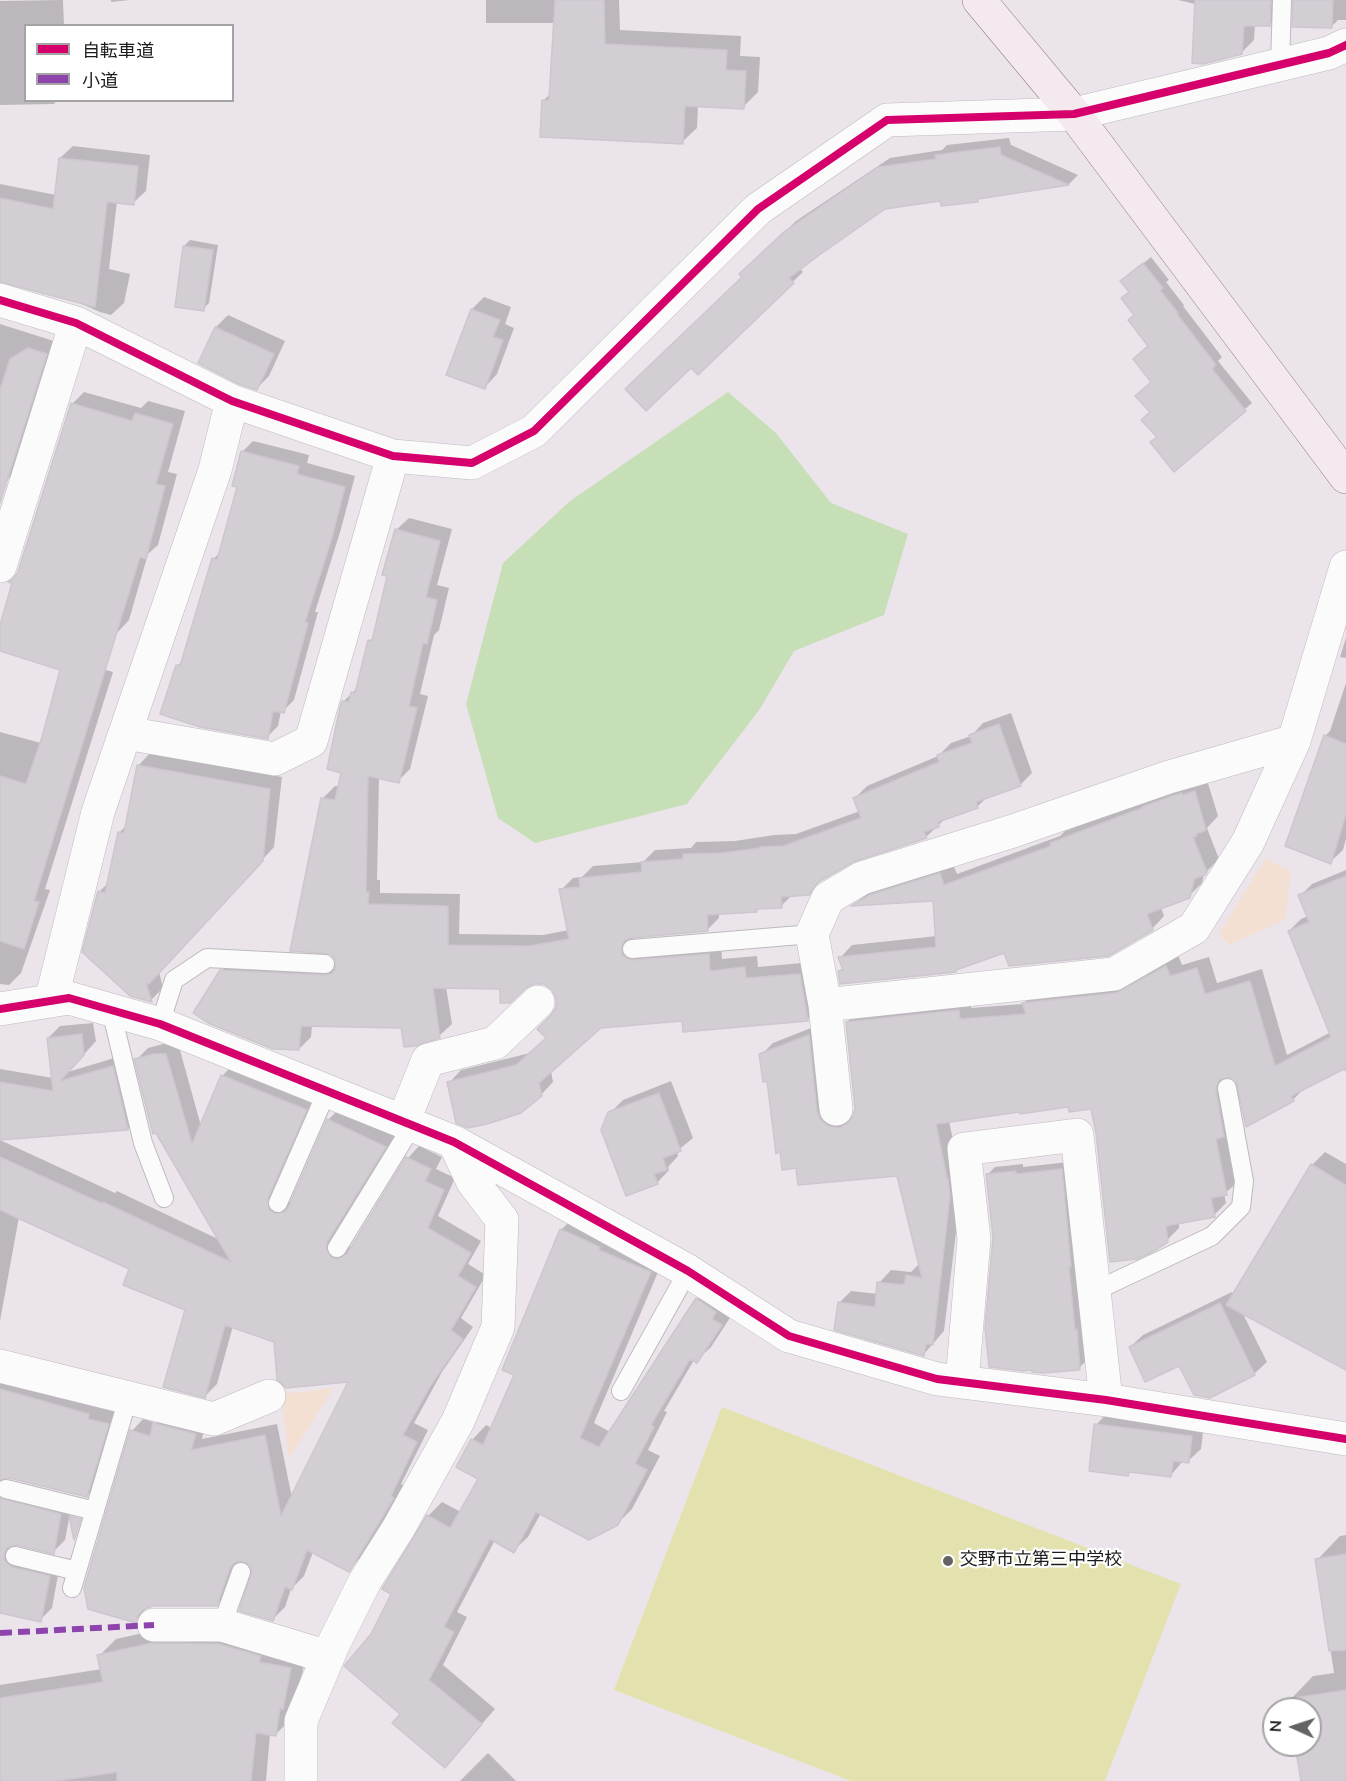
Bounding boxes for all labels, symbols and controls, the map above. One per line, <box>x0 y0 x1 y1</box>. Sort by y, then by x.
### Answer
legend <box>24 24 234 102</box>
text: 自転車道 <box>82 39 154 63</box>
text: 小道 <box>82 69 118 93</box>
place label: 交野市立第三中学校 <box>960 1550 1122 1572</box>
marker: 交野市立第三中学校 <box>941 1554 955 1568</box>
north arrow <box>1262 1697 1322 1757</box>
text: N <box>1265 1720 1287 1733</box>

